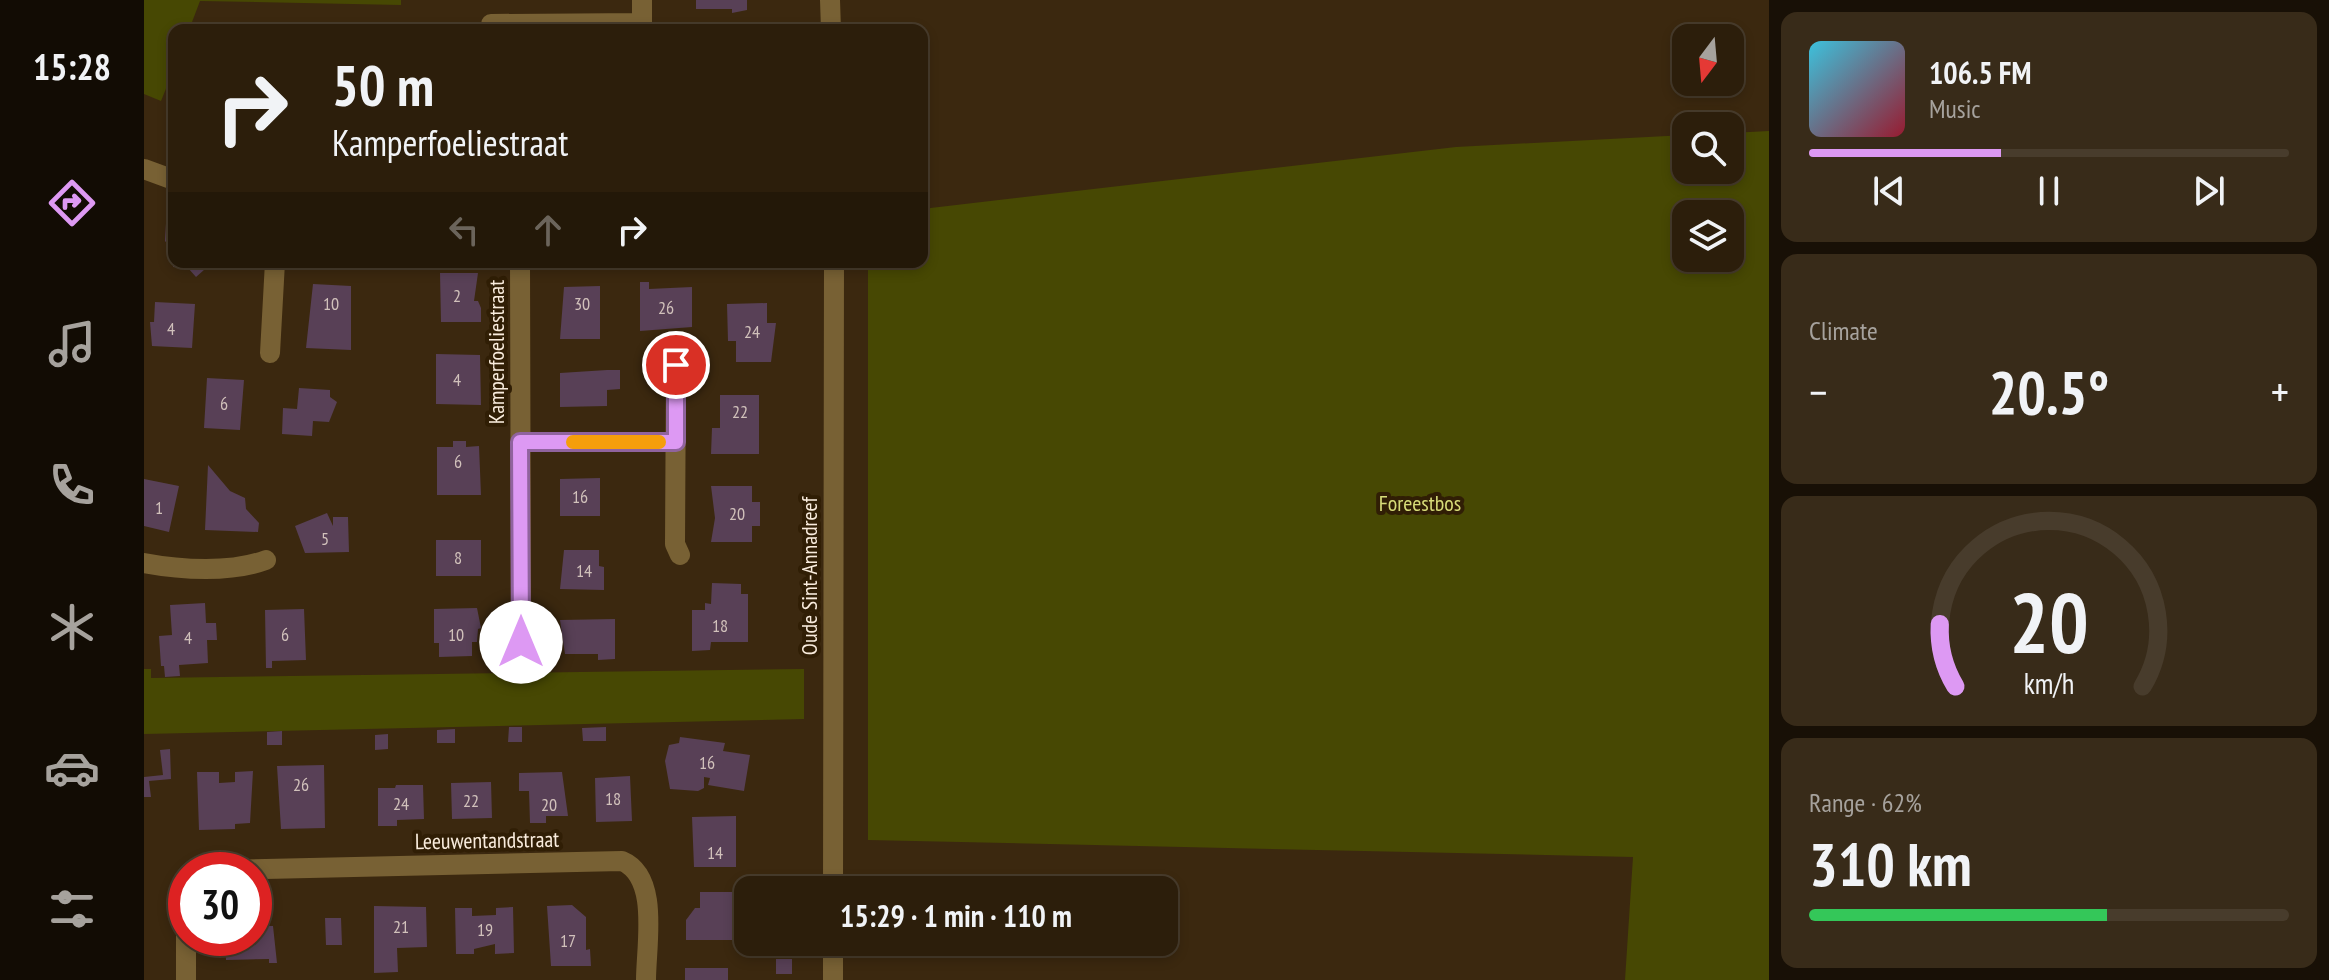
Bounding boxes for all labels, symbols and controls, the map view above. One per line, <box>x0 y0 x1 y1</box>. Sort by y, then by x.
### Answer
north arrow <box>1672 24 1744 96</box>
map controls <box>1672 24 1744 272</box>
text: 15:28 <box>33 43 111 90</box>
text: 50 m <box>332 49 434 121</box>
text: 106.5 FM <box>1929 53 2031 92</box>
icon: right <box>200 56 304 160</box>
text: Music <box>1929 92 1981 125</box>
button: search <box>1672 112 1744 184</box>
text: Kamperfoeliestraat <box>332 119 568 166</box>
icon: previous <box>1867 169 1911 213</box>
icon: pause <box>2027 169 2071 213</box>
icon: next <box>2187 169 2231 213</box>
icon: directions <box>44 175 100 231</box>
button: layers <box>1672 200 1744 272</box>
icon: left <box>442 208 486 252</box>
icon: ahead <box>526 208 570 252</box>
icon: right <box>610 208 654 252</box>
street label: Kamperfoeliestraat <box>482 280 510 424</box>
house number: 2 <box>453 284 461 307</box>
house number: 10 <box>323 292 339 315</box>
house number: 30 <box>574 292 590 315</box>
house number: 26 <box>658 296 674 319</box>
text: Climate <box>1809 314 1878 347</box>
icon: music <box>44 316 100 372</box>
house number: 4 <box>167 317 175 340</box>
house number: 24 <box>744 320 760 343</box>
pin <box>642 331 710 399</box>
icon: arrive <box>654 343 698 387</box>
text: 20.5° <box>1989 353 2109 431</box>
text: − <box>1809 363 1827 420</box>
text: + <box>2271 363 2289 420</box>
house number: 4 <box>453 368 461 391</box>
house number: 6 <box>220 392 228 415</box>
house number: 22 <box>732 400 748 423</box>
house number: 6 <box>454 450 462 473</box>
icon: phone <box>44 457 100 513</box>
house number: 16 <box>572 485 588 508</box>
park label: Foreestbos <box>1379 489 1461 517</box>
house number: 1 <box>155 496 163 519</box>
street label: Oude Sint-Annadreef <box>795 496 823 655</box>
house number: 20 <box>729 502 745 525</box>
house number: 5 <box>321 527 329 550</box>
house number: 8 <box>454 546 462 569</box>
house number: 14 <box>576 559 592 582</box>
text: 20 <box>2009 568 2089 676</box>
icon: climate <box>44 599 100 655</box>
position arrow <box>479 600 563 684</box>
house number: 18 <box>712 614 728 637</box>
house number: 6 <box>281 623 289 646</box>
house number: 10 <box>448 623 464 646</box>
house number: 4 <box>184 626 192 649</box>
text: km/h <box>2024 665 2074 702</box>
icon: car <box>44 740 100 796</box>
house number: 16 <box>699 751 715 774</box>
house number: 26 <box>293 773 309 796</box>
text: Range · 62% <box>1809 786 1922 819</box>
house number: 18 <box>605 787 621 810</box>
house number: 22 <box>463 789 479 812</box>
house number: 24 <box>393 792 409 815</box>
house number: 20 <box>541 793 557 816</box>
street label: Leeuwentandstraat <box>415 825 559 855</box>
text: 310 km <box>1809 825 1972 903</box>
house number: 14 <box>707 841 723 864</box>
speed limit sign: 30 <box>168 852 272 956</box>
icon: filters <box>44 881 100 937</box>
text: 15:29 · 1 min · 110 m <box>840 896 1072 935</box>
house number: 21 <box>393 915 409 938</box>
house number: 19 <box>477 918 493 941</box>
house number: 17 <box>560 929 576 952</box>

